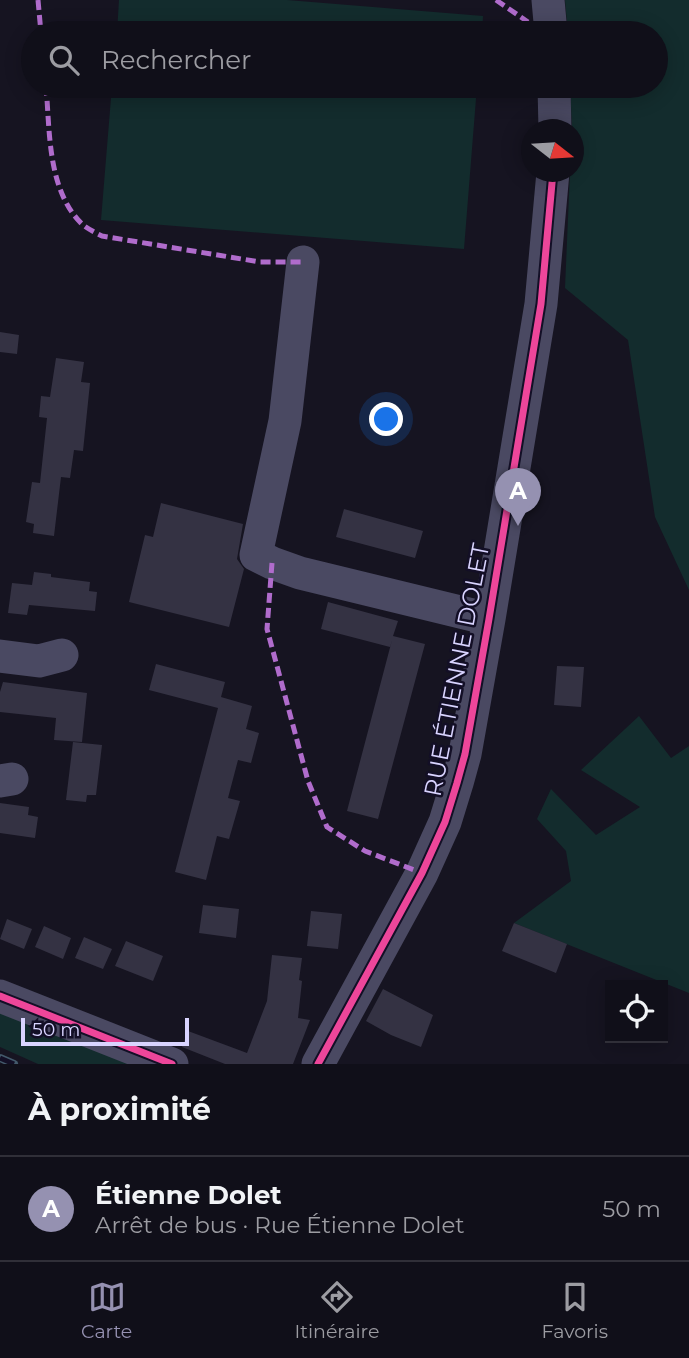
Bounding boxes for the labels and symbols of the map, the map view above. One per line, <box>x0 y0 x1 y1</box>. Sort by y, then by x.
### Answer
north arrow <box>521 119 584 182</box>
your location <box>369 402 403 436</box>
pin: A <box>495 468 541 526</box>
street label: RUE ÉTIENNE DOLET <box>418 541 495 799</box>
scale bar <box>21 1015 189 1047</box>

